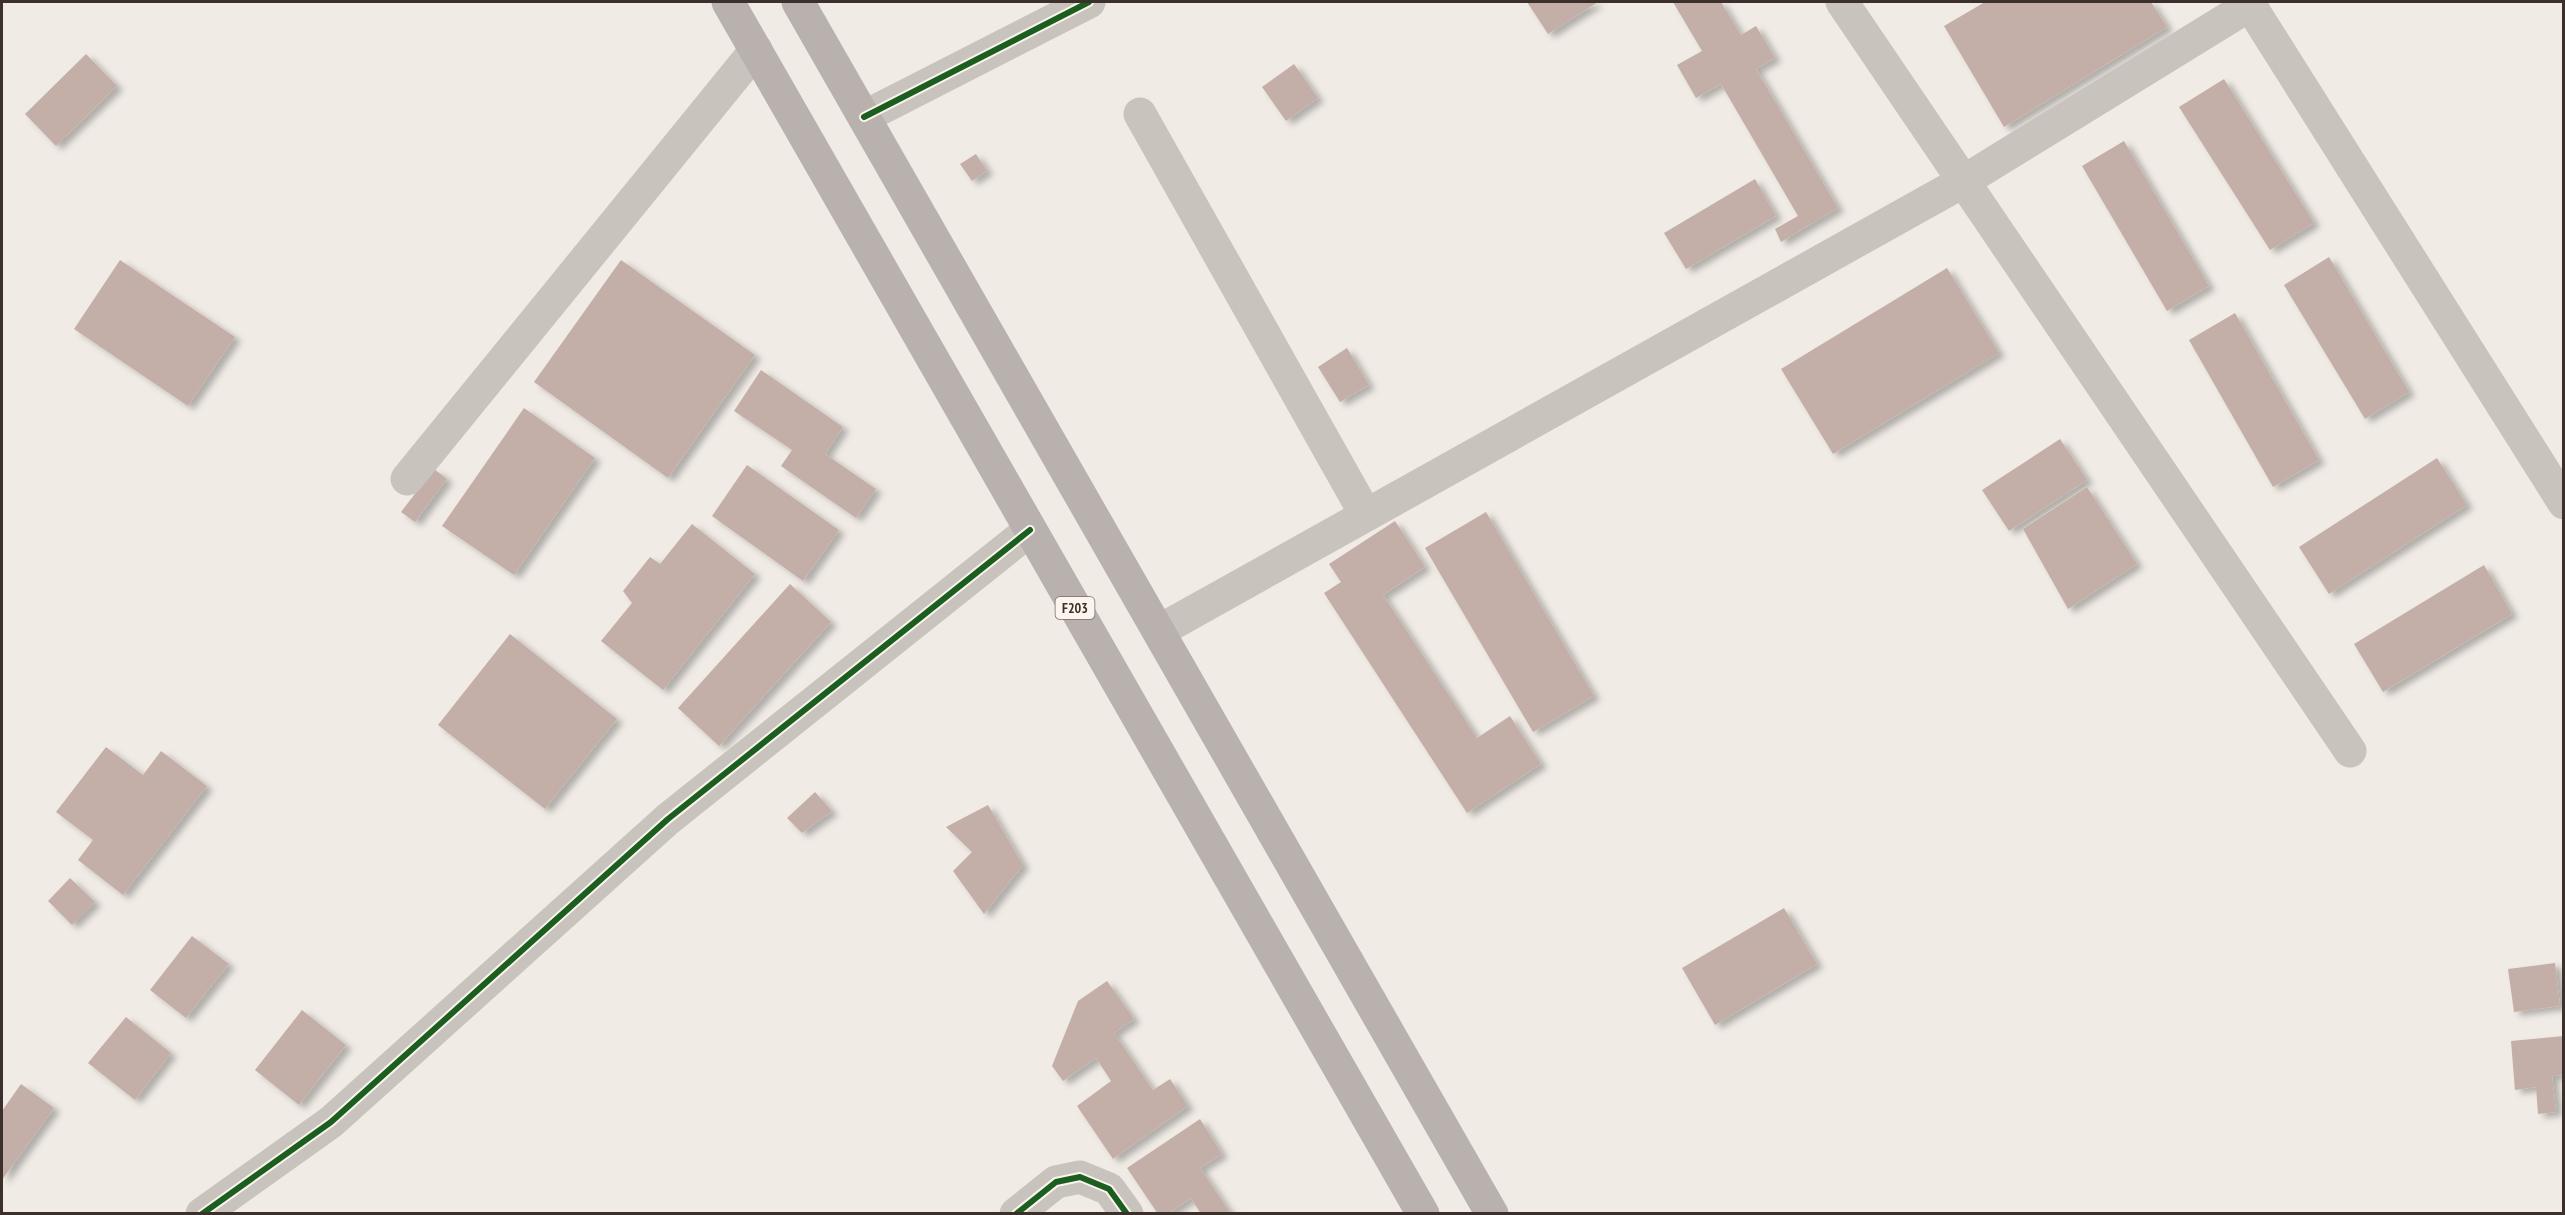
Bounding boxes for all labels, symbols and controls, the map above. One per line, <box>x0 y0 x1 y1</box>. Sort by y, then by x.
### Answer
road number: F203 <box>1056 597 1094 619</box>

